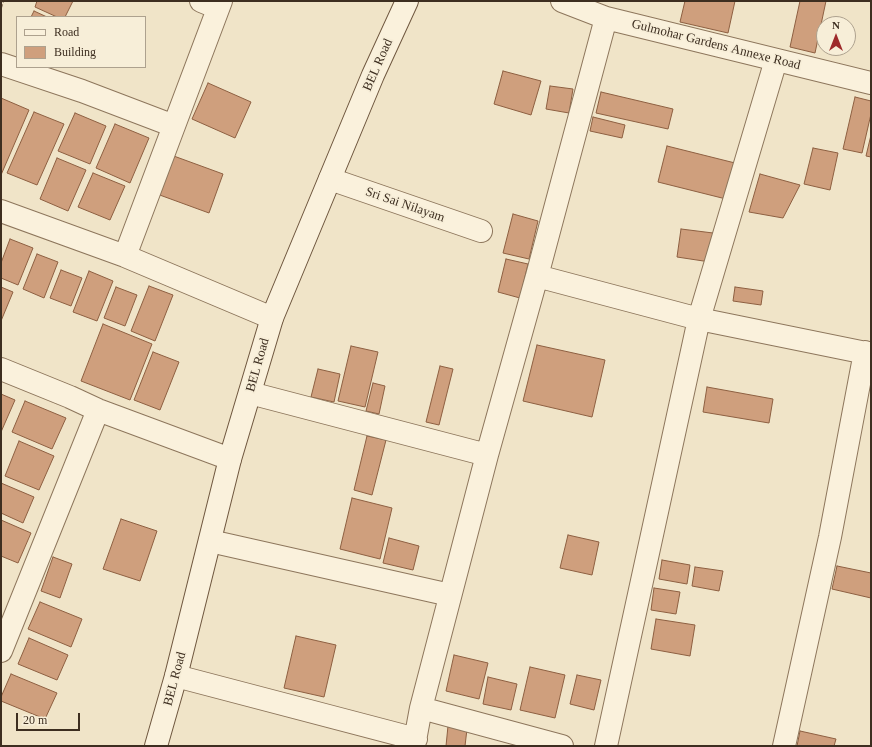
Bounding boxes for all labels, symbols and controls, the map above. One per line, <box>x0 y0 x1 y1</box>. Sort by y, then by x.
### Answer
legend <box>16 16 146 68</box>
street label: Gulmohar Gardens Annexe Road <box>630 16 802 74</box>
north arrow <box>816 16 856 56</box>
text: N <box>832 19 840 31</box>
text: Road <box>54 25 79 39</box>
street label: BEL Road <box>360 37 396 93</box>
text: Building <box>54 45 96 59</box>
street label: Sri Sai Nilayam <box>363 184 447 226</box>
street label: BEL Road <box>243 336 273 394</box>
street label: BEL Road <box>160 650 190 708</box>
scale bar <box>18 705 82 731</box>
text: 20 m <box>23 713 47 727</box>

